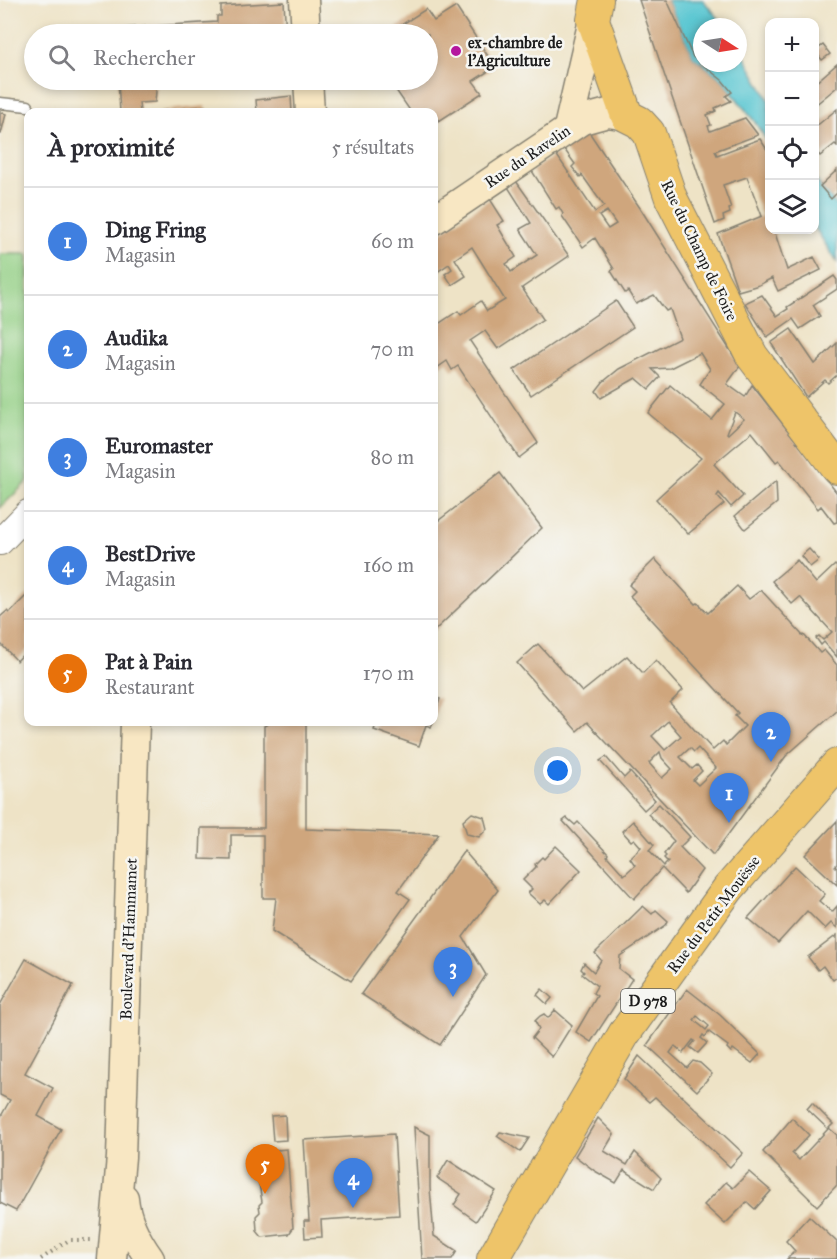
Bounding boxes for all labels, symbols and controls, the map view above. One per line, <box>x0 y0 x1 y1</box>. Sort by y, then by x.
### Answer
north arrow <box>693 18 747 72</box>
map controls <box>765 18 819 234</box>
button: + <box>765 18 819 72</box>
search box <box>24 24 438 90</box>
place label: ex-chambre de l'Agriculture <box>467 33 563 71</box>
icon: search <box>45 41 78 74</box>
text: Rechercher <box>93 44 195 71</box>
marker: ex-chambre de l'Agriculture <box>449 44 463 58</box>
button: − <box>765 72 819 126</box>
street label: Rue du Ravelin <box>481 121 574 192</box>
button: locate <box>765 126 819 180</box>
text: À proximité <box>48 131 174 163</box>
text: 5 résultats <box>332 135 414 159</box>
street label: Rue du Champ de Foire <box>657 177 742 324</box>
button: layers <box>765 180 819 234</box>
text: Ding Fring <box>105 216 206 243</box>
text: 1 <box>64 229 71 253</box>
text: 60 m <box>371 229 414 253</box>
text: Magasin <box>105 243 175 267</box>
text: Audika <box>105 324 168 351</box>
text: 2 <box>63 337 72 361</box>
text: 70 m <box>371 337 414 361</box>
text: Magasin <box>105 351 175 375</box>
text: Euromaster <box>105 432 213 459</box>
text: 3 <box>64 445 72 469</box>
text: 80 m <box>371 445 414 469</box>
text: Magasin <box>105 459 175 483</box>
text: BestDrive <box>105 540 195 567</box>
text: 4 <box>62 553 73 577</box>
text: 160 m <box>363 553 414 577</box>
text: Magasin <box>105 567 175 591</box>
text: Pat à Pain <box>105 648 192 675</box>
text: 5 <box>63 661 72 685</box>
text: 170 m <box>363 661 414 685</box>
text: Restaurant <box>105 675 195 699</box>
pin: 2 <box>752 712 790 762</box>
your location <box>543 756 572 785</box>
pin: 1 <box>710 774 748 823</box>
street label: Rue du Petit Mouësse <box>663 851 764 977</box>
street label: Boulevard d'Hammamet <box>116 857 141 1020</box>
pin: 3 <box>434 948 472 997</box>
road number: D 978 <box>621 989 675 1013</box>
pin: 5 <box>246 1144 284 1194</box>
pin: 4 <box>334 1158 372 1208</box>

